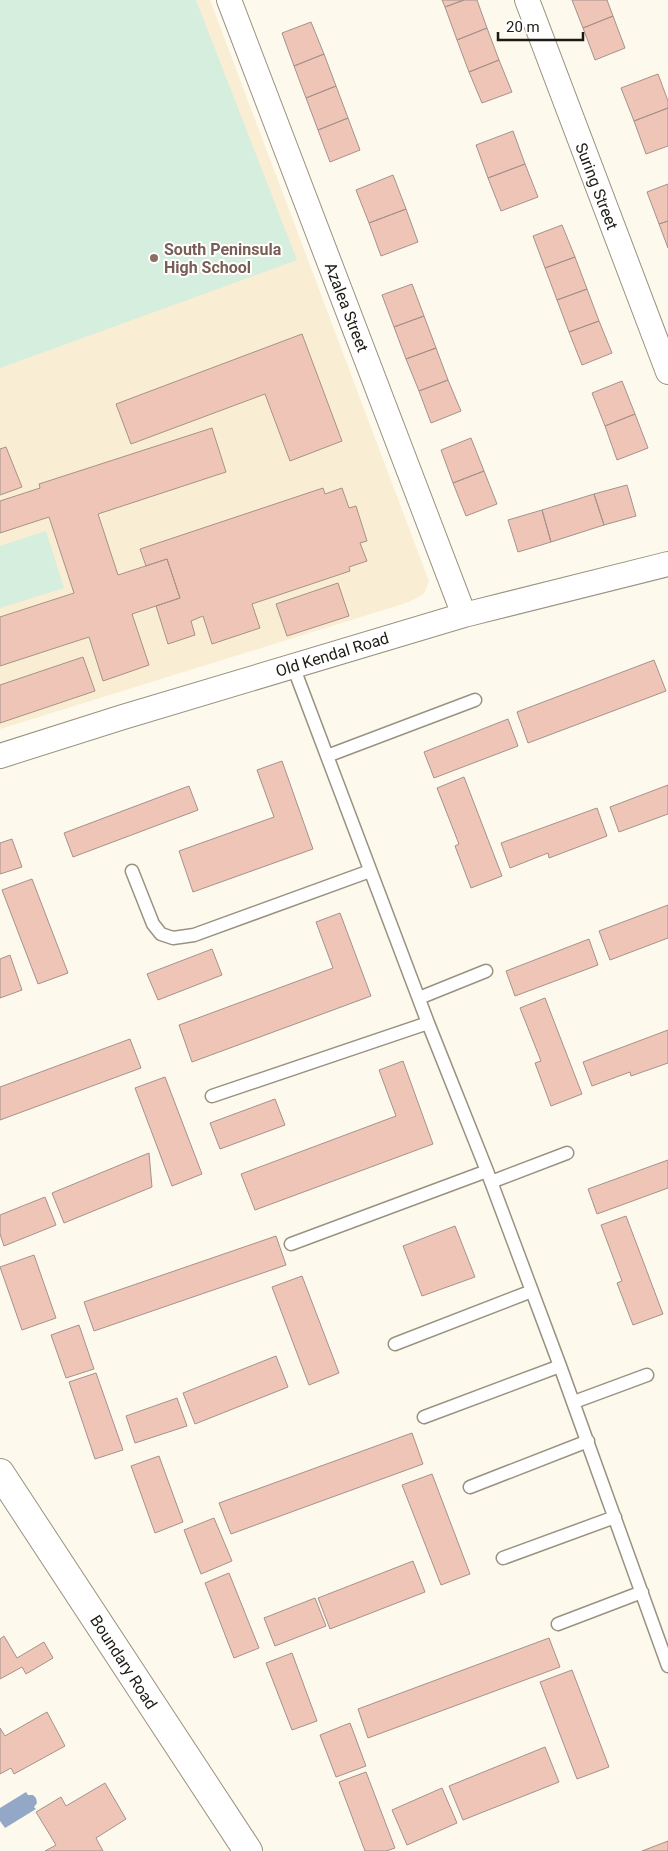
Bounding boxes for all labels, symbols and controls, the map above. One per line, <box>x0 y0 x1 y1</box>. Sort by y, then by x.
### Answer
scale bar <box>498 10 583 42</box>
text: 20 m <box>506 18 540 36</box>
street label: Suring Street <box>571 140 622 232</box>
place label: South Peninsula High School <box>164 240 282 277</box>
marker: South Peninsula High School <box>148 252 160 264</box>
street label: Azalea Street <box>321 260 372 355</box>
street label: Old Kendal Road <box>273 628 391 681</box>
street label: Boundary Road <box>86 1612 161 1713</box>

